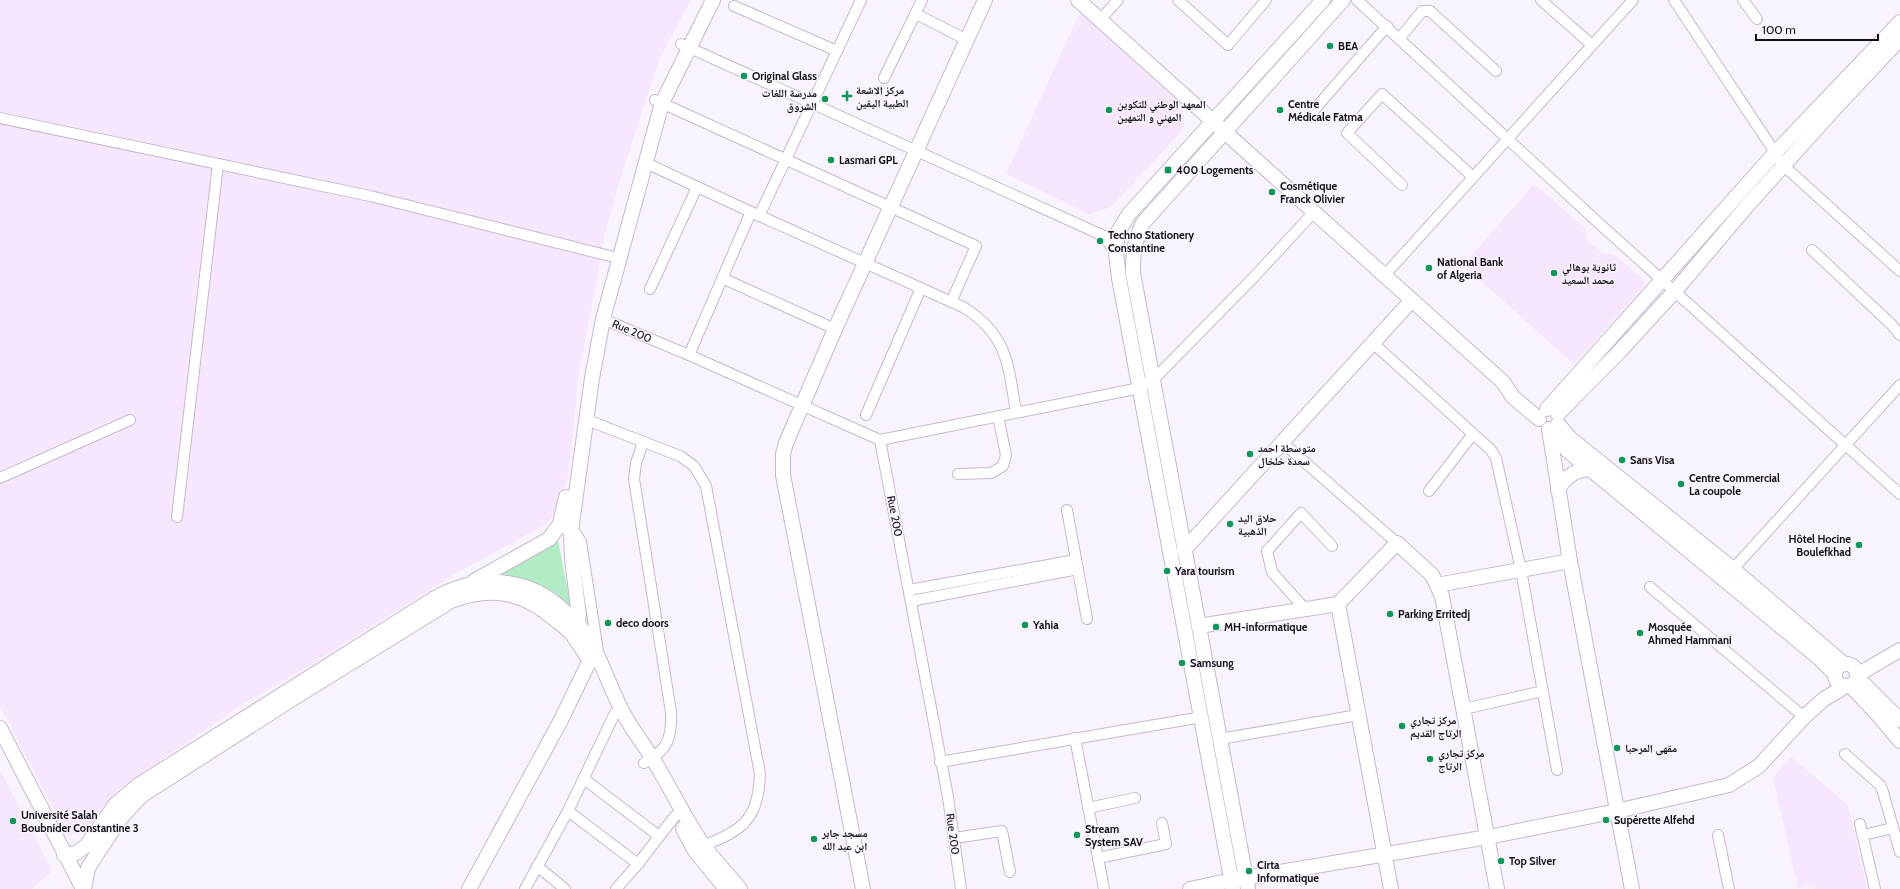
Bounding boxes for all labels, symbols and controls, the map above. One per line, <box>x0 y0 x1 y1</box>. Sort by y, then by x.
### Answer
scale bar <box>1756 16 1878 42</box>
text: 100 m <box>1762 22 1796 37</box>
place label: BEA <box>1338 39 1358 53</box>
marker: BEA <box>1325 41 1335 51</box>
place label: Original Glass <box>752 69 817 83</box>
marker: Original Glass <box>739 71 749 81</box>
place label: مركز الاشعة الطبية اليقين <box>856 83 909 111</box>
place label: مدرسة اللغات الشروق <box>762 86 817 114</box>
marker: مركز الاشعة الطبية اليقين <box>841 90 853 102</box>
marker: مدرسة اللغات الشروق <box>820 94 830 104</box>
place label: المعهد الوطني للتكوين المهني و التمهين <box>1117 97 1206 126</box>
place label: Centre Médicale Fatma <box>1288 97 1363 124</box>
marker: المعهد الوطني للتكوين المهني و التمهين <box>1104 105 1114 115</box>
marker: Centre Médicale Fatma <box>1275 105 1285 115</box>
place label: Lasmari GPL <box>839 153 898 167</box>
marker: Lasmari GPL <box>826 155 836 165</box>
place label: 400 Logements <box>1176 163 1254 177</box>
marker: 400 Logements <box>1163 165 1173 175</box>
place label: Cosmétique Franck Olivier <box>1280 179 1345 206</box>
marker: Cosmétique Franck Olivier <box>1267 187 1277 197</box>
place label: Techno Stationery Constantine <box>1108 228 1194 255</box>
marker: Techno Stationery Constantine <box>1095 236 1105 246</box>
place label: National Bank of Algeria <box>1437 255 1504 282</box>
place label: ثانوية بوهالي محمد السعيد <box>1562 260 1616 287</box>
marker: National Bank of Algeria <box>1424 263 1434 273</box>
marker: ثانوية بوهالي محمد السعيد <box>1549 268 1559 278</box>
street label: Rue 200 <box>610 316 654 346</box>
place label: متوسطة احمد سعدة خلخال <box>1258 441 1316 469</box>
marker: متوسطة احمد سعدة خلخال <box>1245 449 1255 459</box>
place label: Sans Visa <box>1630 453 1675 467</box>
marker: Sans Visa <box>1617 455 1627 465</box>
place label: Centre Commercial La coupole <box>1689 471 1780 498</box>
marker: Centre Commercial La coupole <box>1676 479 1686 489</box>
street label: Rue 200 <box>884 494 906 538</box>
place label: حلاق اليد الذهبية <box>1238 511 1277 538</box>
marker: حلاق اليد الذهبية <box>1225 519 1235 529</box>
place label: Hôtel Hocine Boulefkhad <box>1789 532 1851 559</box>
marker: Hôtel Hocine Boulefkhad <box>1854 540 1864 550</box>
place label: Yara tourism <box>1174 564 1235 578</box>
marker: Yara tourism <box>1162 566 1172 576</box>
place label: Parking Erritedj <box>1398 607 1470 621</box>
marker: Parking Erritedj <box>1385 609 1395 619</box>
place label: deco doors <box>616 616 669 630</box>
marker: deco doors <box>603 618 613 628</box>
place label: Yahia <box>1032 618 1059 632</box>
marker: Yahia <box>1020 620 1030 630</box>
place label: MH-informatique <box>1224 620 1308 634</box>
place label: Mosquée Ahmed Hammani <box>1648 620 1732 647</box>
marker: MH-informatique <box>1211 622 1221 632</box>
marker: Mosquée Ahmed Hammani <box>1635 628 1645 638</box>
place label: Samsung <box>1190 656 1234 670</box>
marker: Samsung <box>1177 658 1187 668</box>
place label: مركز تجاري الرتاج القديم <box>1410 713 1462 741</box>
marker: مركز تجاري الرتاج القديم <box>1397 721 1407 731</box>
place label: مقهى المرحبا <box>1625 741 1677 756</box>
marker: مقهى المرحبا <box>1612 743 1622 753</box>
place label: مركز تجاري الرتاج <box>1438 746 1485 774</box>
marker: مركز تجاري الرتاج <box>1425 754 1435 764</box>
place label: Université Salah Boubnider Constantine 3 <box>21 808 139 835</box>
street label: Rue 200 <box>943 812 963 856</box>
place label: Supérette Alfehd <box>1614 813 1695 827</box>
marker: Supérette Alfehd <box>1601 815 1611 825</box>
marker: Université Salah Boubnider Constantine 3 <box>8 816 18 826</box>
place label: Stream System SAV <box>1085 822 1143 849</box>
place label: مسجد جابر ابن عبد الله <box>821 826 868 854</box>
marker: Stream System SAV <box>1072 830 1082 840</box>
marker: مسجد جابر ابن عبد الله <box>809 834 819 844</box>
place label: Top Silver <box>1509 854 1556 868</box>
marker: Top Silver <box>1496 856 1506 866</box>
place label: Cirta Informatique <box>1257 858 1319 885</box>
marker: Cirta Informatique <box>1244 866 1254 876</box>

